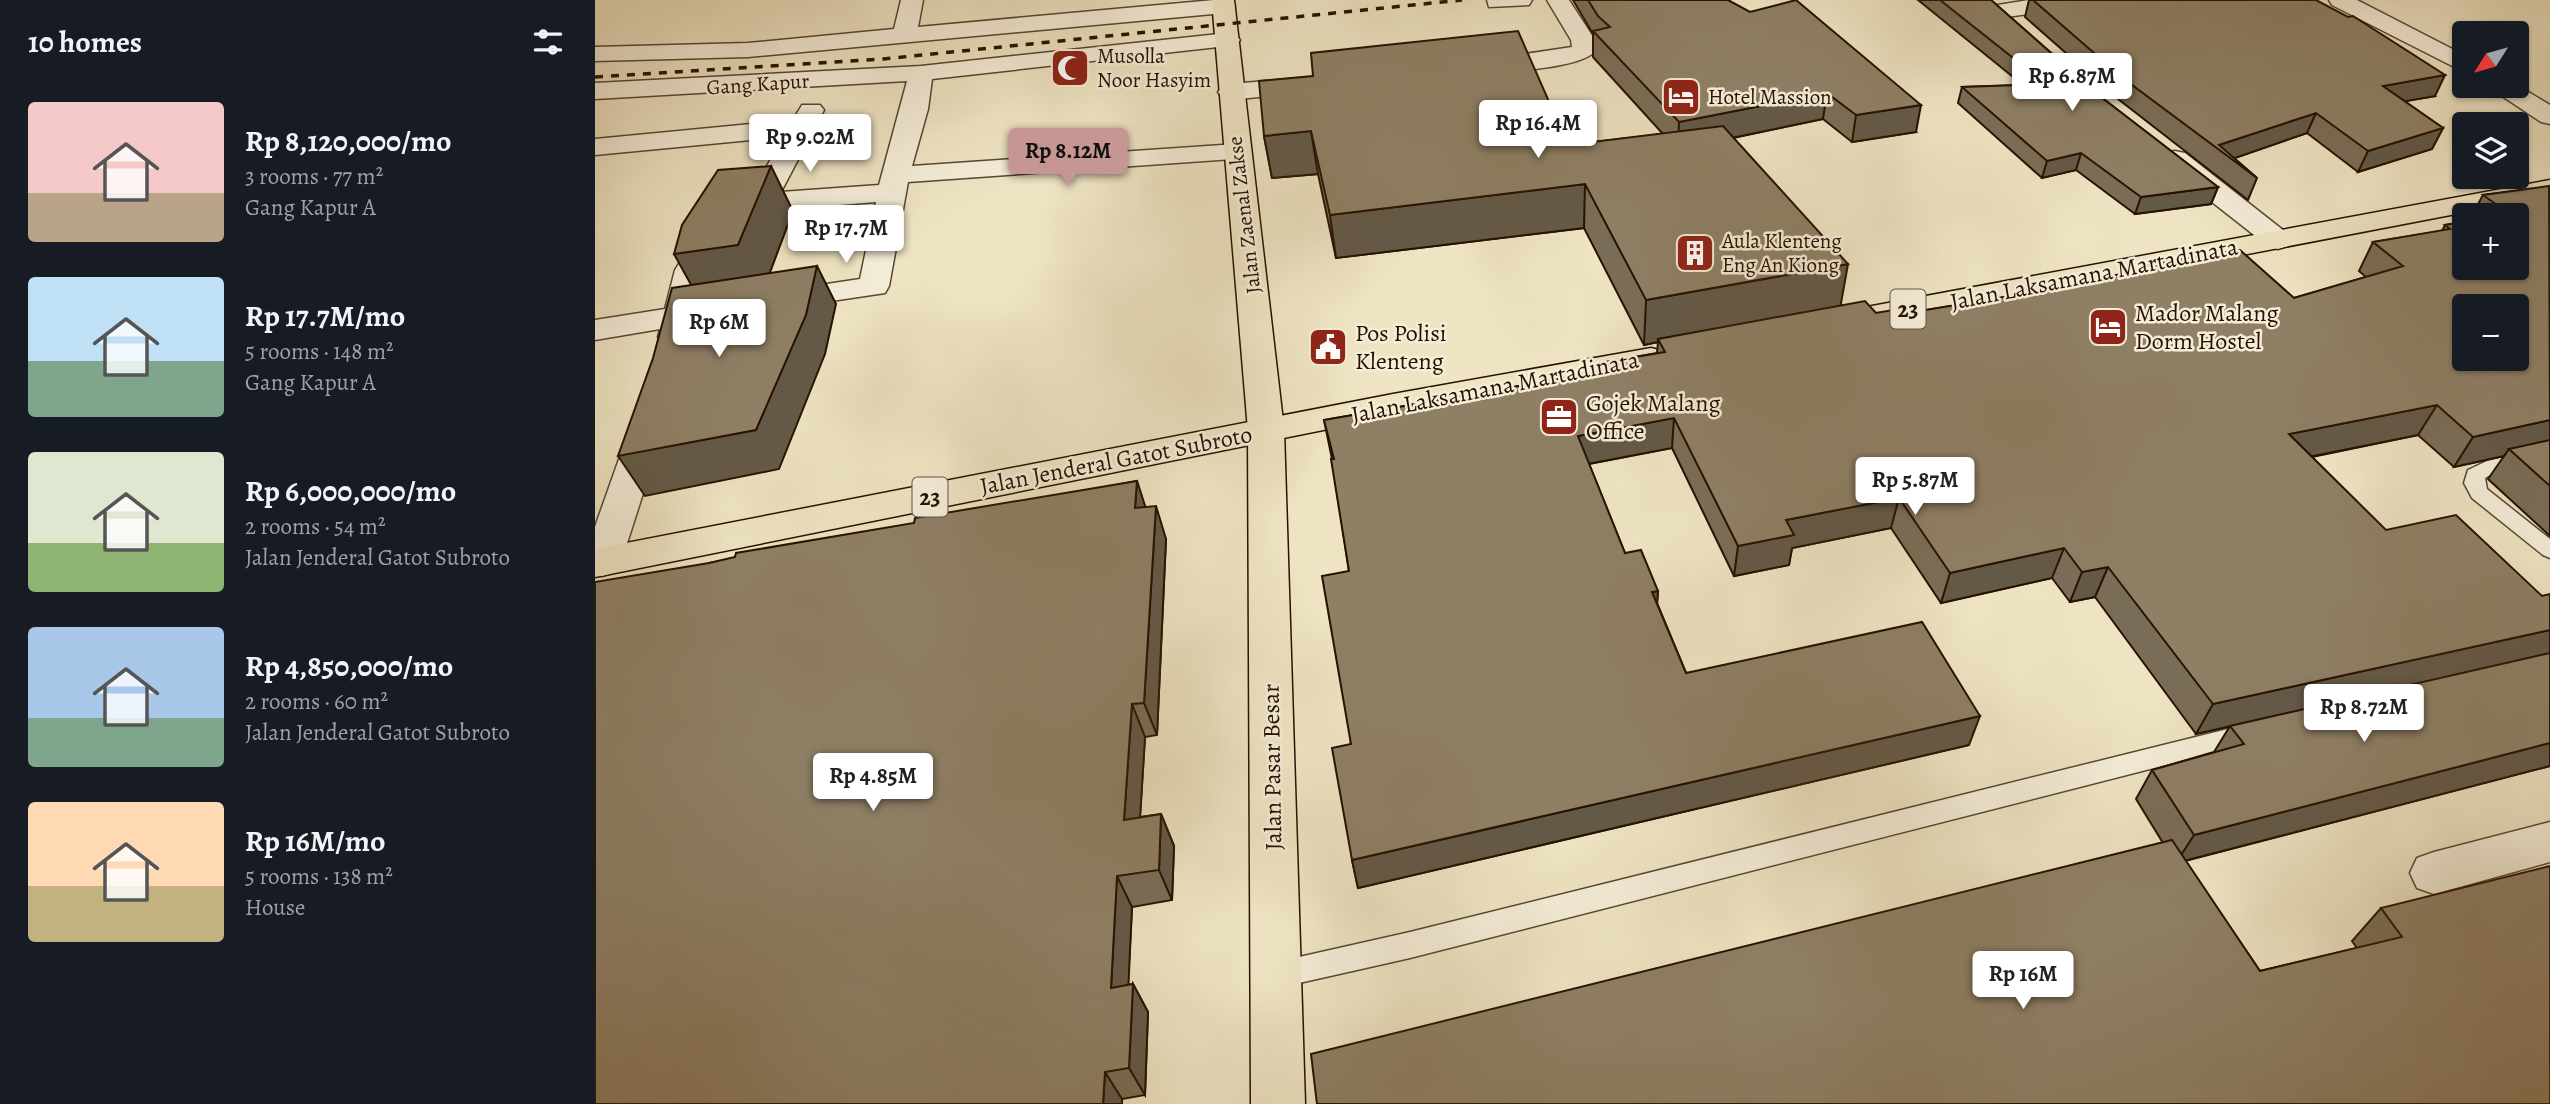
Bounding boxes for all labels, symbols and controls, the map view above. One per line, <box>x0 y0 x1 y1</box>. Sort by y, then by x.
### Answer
north arrow <box>2452 21 2529 98</box>
map controls <box>2452 21 2529 371</box>
text: 10 homes <box>28 22 142 62</box>
icon: filters <box>529 23 567 61</box>
place label: Musolla Noor Hasyim <box>1097 42 1211 94</box>
mosque icon: Musolla Noor Hasyim <box>1049 47 1091 89</box>
pin: Rp 6.87M <box>2000 54 2144 113</box>
text: Rp 6.87M <box>2028 60 2116 91</box>
street label: Gang Kapur <box>706 66 810 102</box>
hotel icon: Hotel Massion <box>1660 76 1702 118</box>
place label: Hotel Massion <box>1708 83 1832 111</box>
pin: Rp 16.4M <box>1466 100 1610 160</box>
text: Rp 16.4M <box>1495 107 1581 138</box>
button: layers <box>2452 112 2529 189</box>
pin: Rp 9.02M <box>738 114 882 174</box>
text: Rp 8,120,000/mo <box>245 121 452 161</box>
text: Rp 9.02M <box>765 121 855 152</box>
pin: Rp 8.12M <box>996 128 1140 188</box>
icon: home <box>84 130 168 214</box>
text: Rp 8.12M <box>1025 135 1111 166</box>
street label: Jalan Zaenal Zakse <box>1220 135 1268 295</box>
text: 3 rooms · 77 m² <box>245 161 383 192</box>
text: Gang Kapur A <box>245 192 376 223</box>
button: + <box>2452 203 2529 280</box>
pin: Rp 17.7M <box>774 205 918 265</box>
text: Rp 17.7M <box>804 212 888 243</box>
place label: Aula Klenteng Eng An Kiong <box>1721 227 1842 279</box>
street label: Jalan Laksamana Martadinata <box>1947 230 2241 318</box>
building icon: Aula Klenteng Eng An Kiong <box>1674 232 1716 274</box>
road number: 23 <box>1891 290 1925 328</box>
button: − <box>2452 294 2529 371</box>
text: Rp 17.7M/mo <box>245 296 405 336</box>
place label: Mador Malang Dorm Hostel <box>2135 297 2279 357</box>
pin: Rp 6M <box>670 300 768 359</box>
icon: home <box>84 305 168 389</box>
text: Rp 6M <box>689 306 749 337</box>
hotel icon: Mador Malang Dorm Hostel <box>2087 306 2129 348</box>
place label: Pos Polisi Klenteng <box>1355 317 1447 377</box>
public building icon: Pos Polisi Klenteng <box>1307 326 1349 368</box>
text: 5 rooms · 148 m² <box>245 336 394 367</box>
street label: Jalan Laksamana Martadinata <box>1348 343 1642 431</box>
text: Gang Kapur A <box>245 367 376 398</box>
place label: Gojek Malang Office <box>1586 387 1720 447</box>
office icon: Gojek Malang Office <box>1538 396 1580 438</box>
street label: Jalan Jenderal Gatot Subroto <box>977 418 1255 502</box>
pin: Rp 5.87M <box>1843 458 1987 517</box>
text: Rp 5.87M <box>1872 464 1959 495</box>
text: Rp 6,000,000/mo <box>245 471 456 511</box>
road number: 23 <box>913 477 947 516</box>
icon: home <box>84 480 168 564</box>
text: 2 rooms · 54 m² <box>245 511 386 542</box>
text: Jalan Jenderal Gatot Subroto <box>245 542 510 573</box>
text: Rp 4,850,000/mo <box>245 646 453 686</box>
icon: home <box>84 655 168 739</box>
street label: Jalan Pasar Besar <box>1255 683 1289 851</box>
pin: Rp 8.72M <box>2292 684 2436 744</box>
text: 2 rooms · 60 m² <box>245 686 388 717</box>
text: Rp 8.72M <box>2320 691 2408 722</box>
text: Jalan Jenderal Gatot Subroto <box>245 717 510 748</box>
pin: Rp 4.85M <box>801 754 945 813</box>
text: Rp 4.85M <box>829 760 917 791</box>
text: Rp 16M/mo <box>245 821 385 861</box>
icon: home <box>84 830 168 914</box>
text: 5 rooms · 138 m² <box>245 861 393 892</box>
text: House <box>245 892 305 923</box>
pin: Rp 16M <box>1966 951 2080 1011</box>
text: Rp 16M <box>1989 958 2057 989</box>

